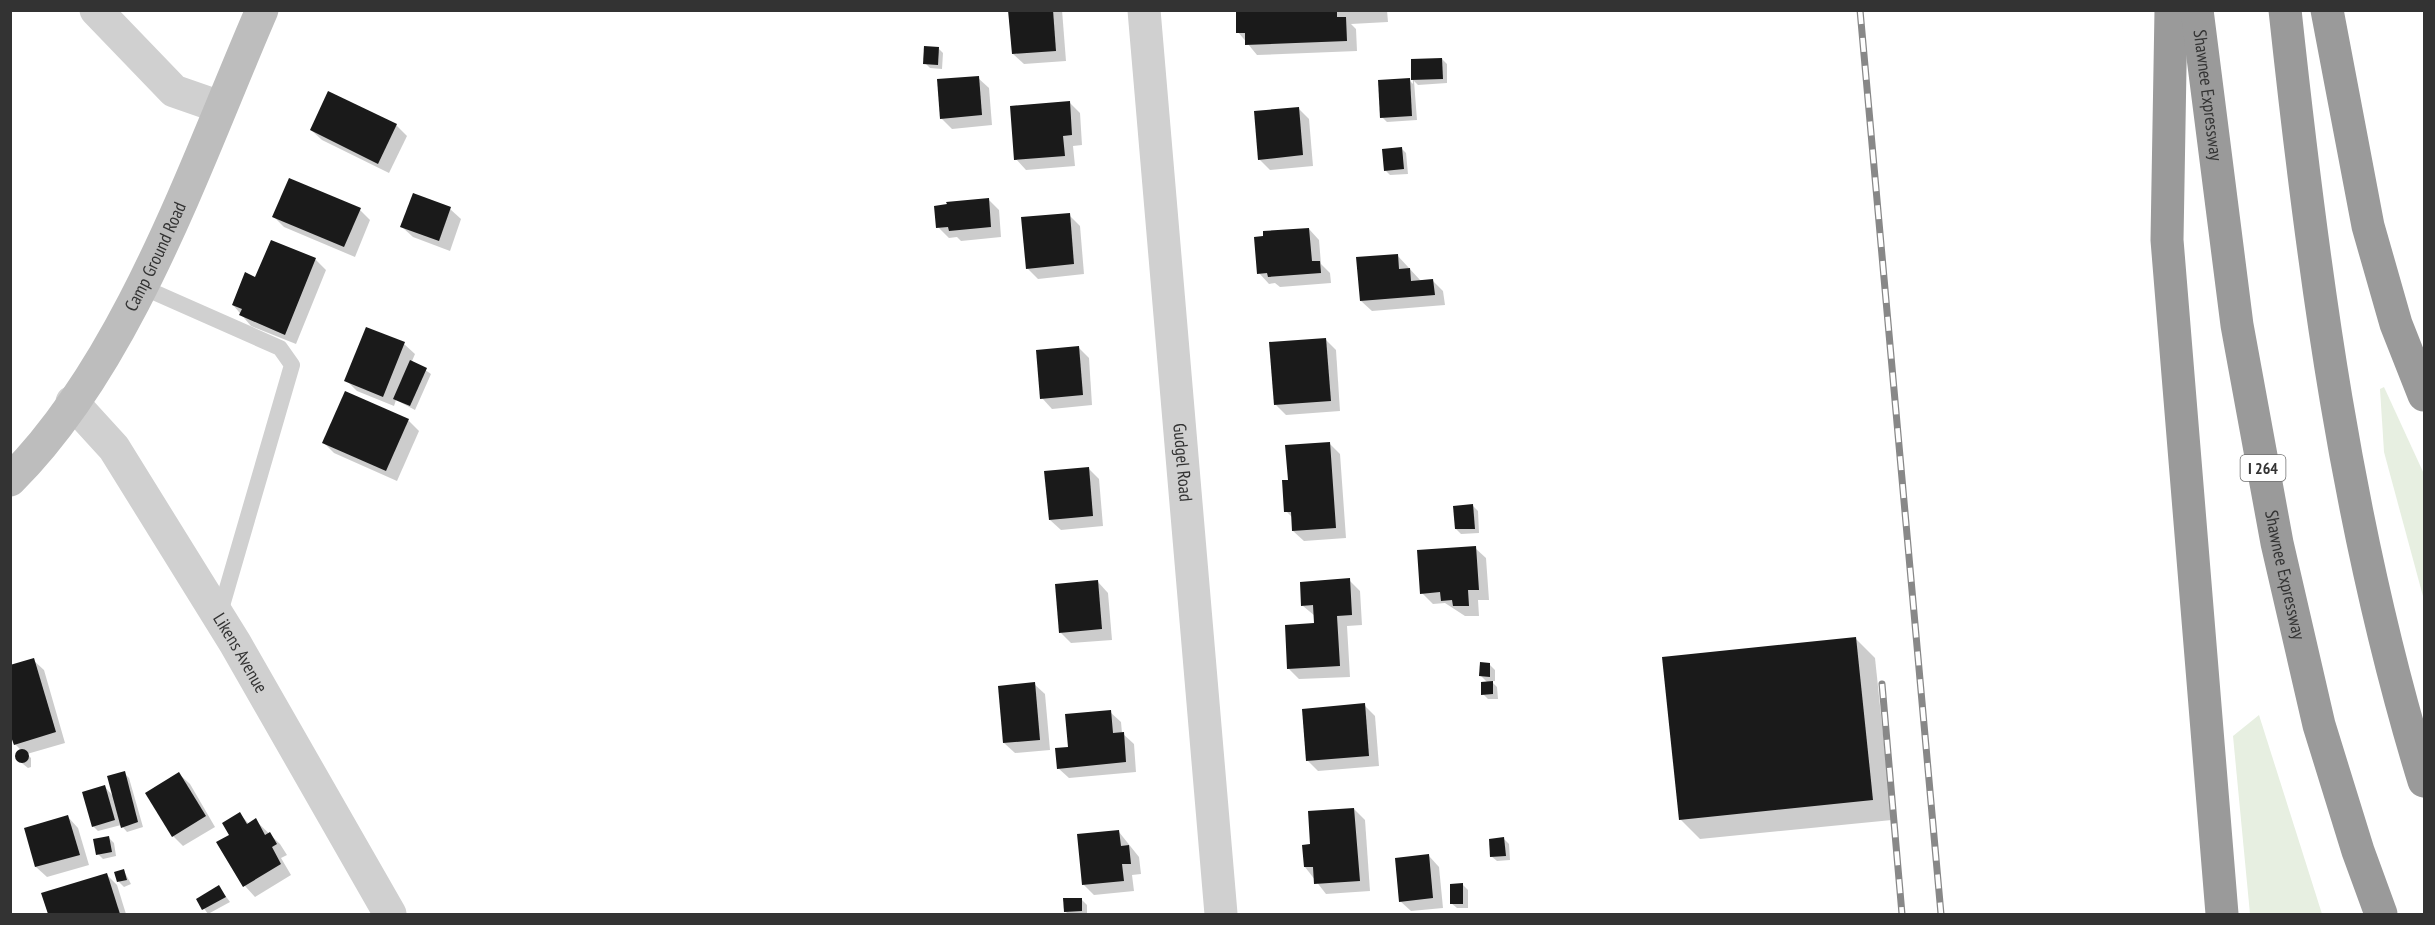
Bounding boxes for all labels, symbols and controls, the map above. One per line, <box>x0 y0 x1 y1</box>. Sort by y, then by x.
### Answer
street label: Shawnee Expressway <box>2189 28 2228 162</box>
street label: Camp Ground Road <box>119 198 191 315</box>
street label: Gudgel Road <box>1168 422 1198 502</box>
road number: I 264 <box>2240 455 2286 481</box>
street label: Shawnee Expressway <box>2260 508 2311 642</box>
street label: Likens Avenue <box>208 609 273 697</box>

